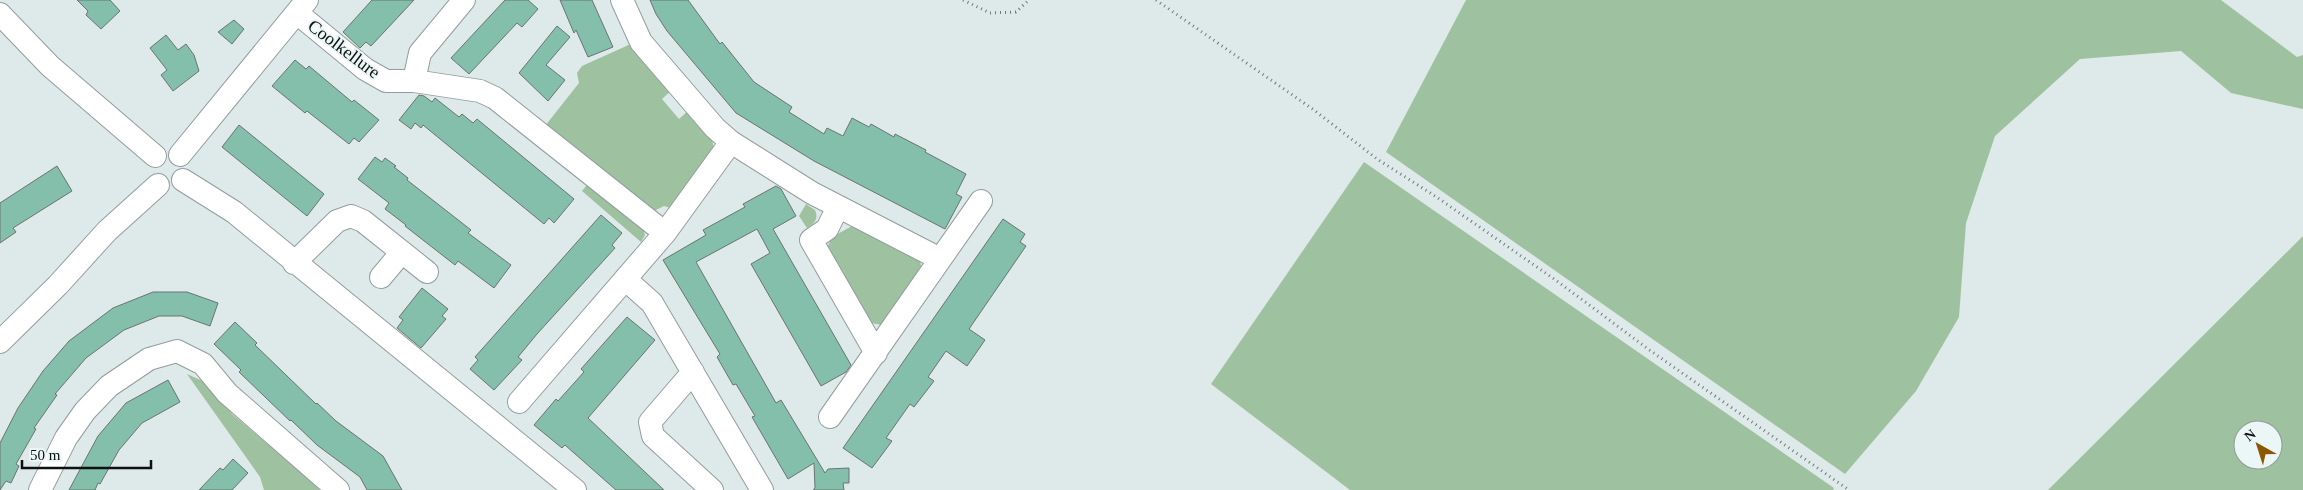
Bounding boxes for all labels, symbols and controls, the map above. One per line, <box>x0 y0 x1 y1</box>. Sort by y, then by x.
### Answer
street label: Coolkellure <box>304 15 384 83</box>
north arrow <box>2233 420 2283 470</box>
text: N <box>2241 426 2259 444</box>
scale bar <box>22 438 151 470</box>
text: 50 m <box>30 447 61 463</box>

